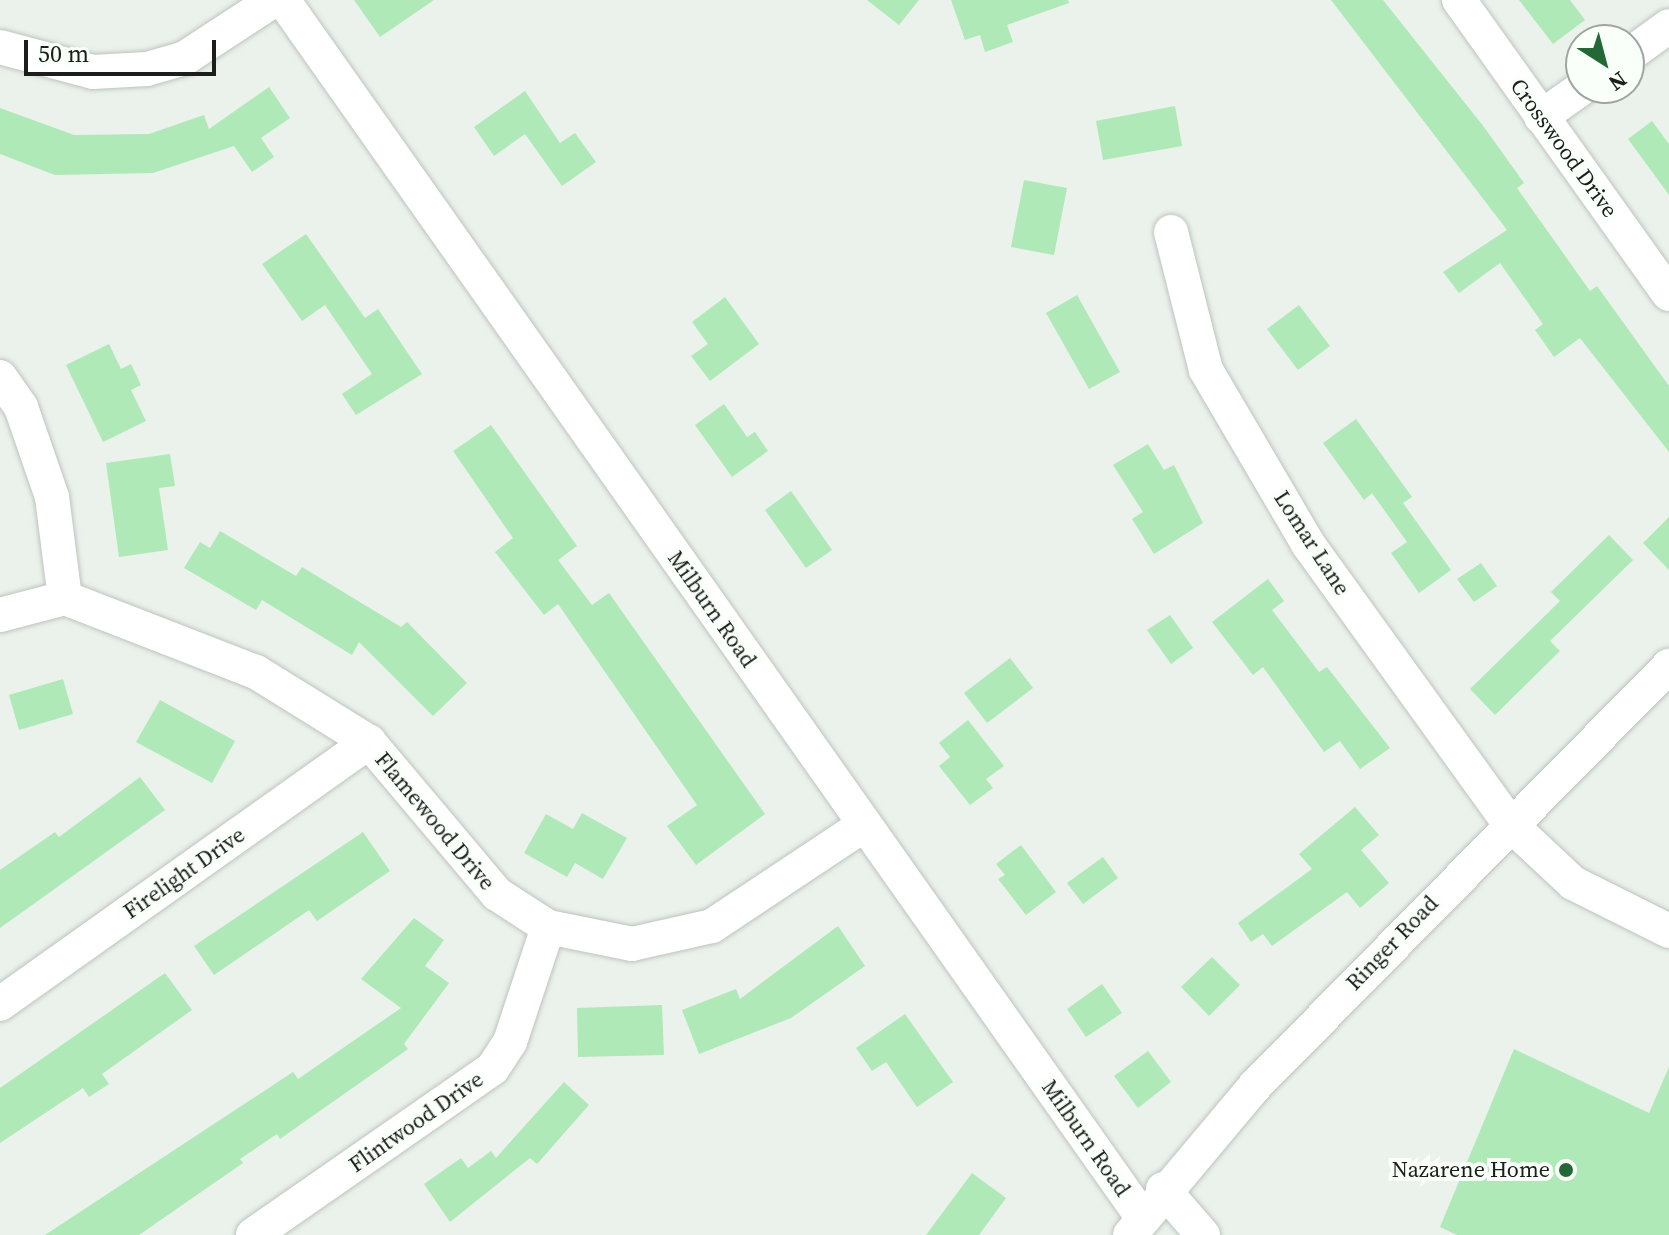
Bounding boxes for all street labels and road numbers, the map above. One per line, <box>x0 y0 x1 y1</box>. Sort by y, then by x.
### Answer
street label: Crosswood Drive <box>1505 73 1623 223</box>
street label: Lomar Lane <box>1268 486 1356 600</box>
street label: Milburn Road <box>662 546 762 672</box>
street label: Flamewood Drive <box>370 747 500 895</box>
street label: Firelight Drive <box>118 822 250 924</box>
street label: Ringer Road <box>1341 890 1443 996</box>
street label: Flintwood Drive <box>344 1066 488 1178</box>
street label: Milburn Road <box>1036 1075 1136 1201</box>

